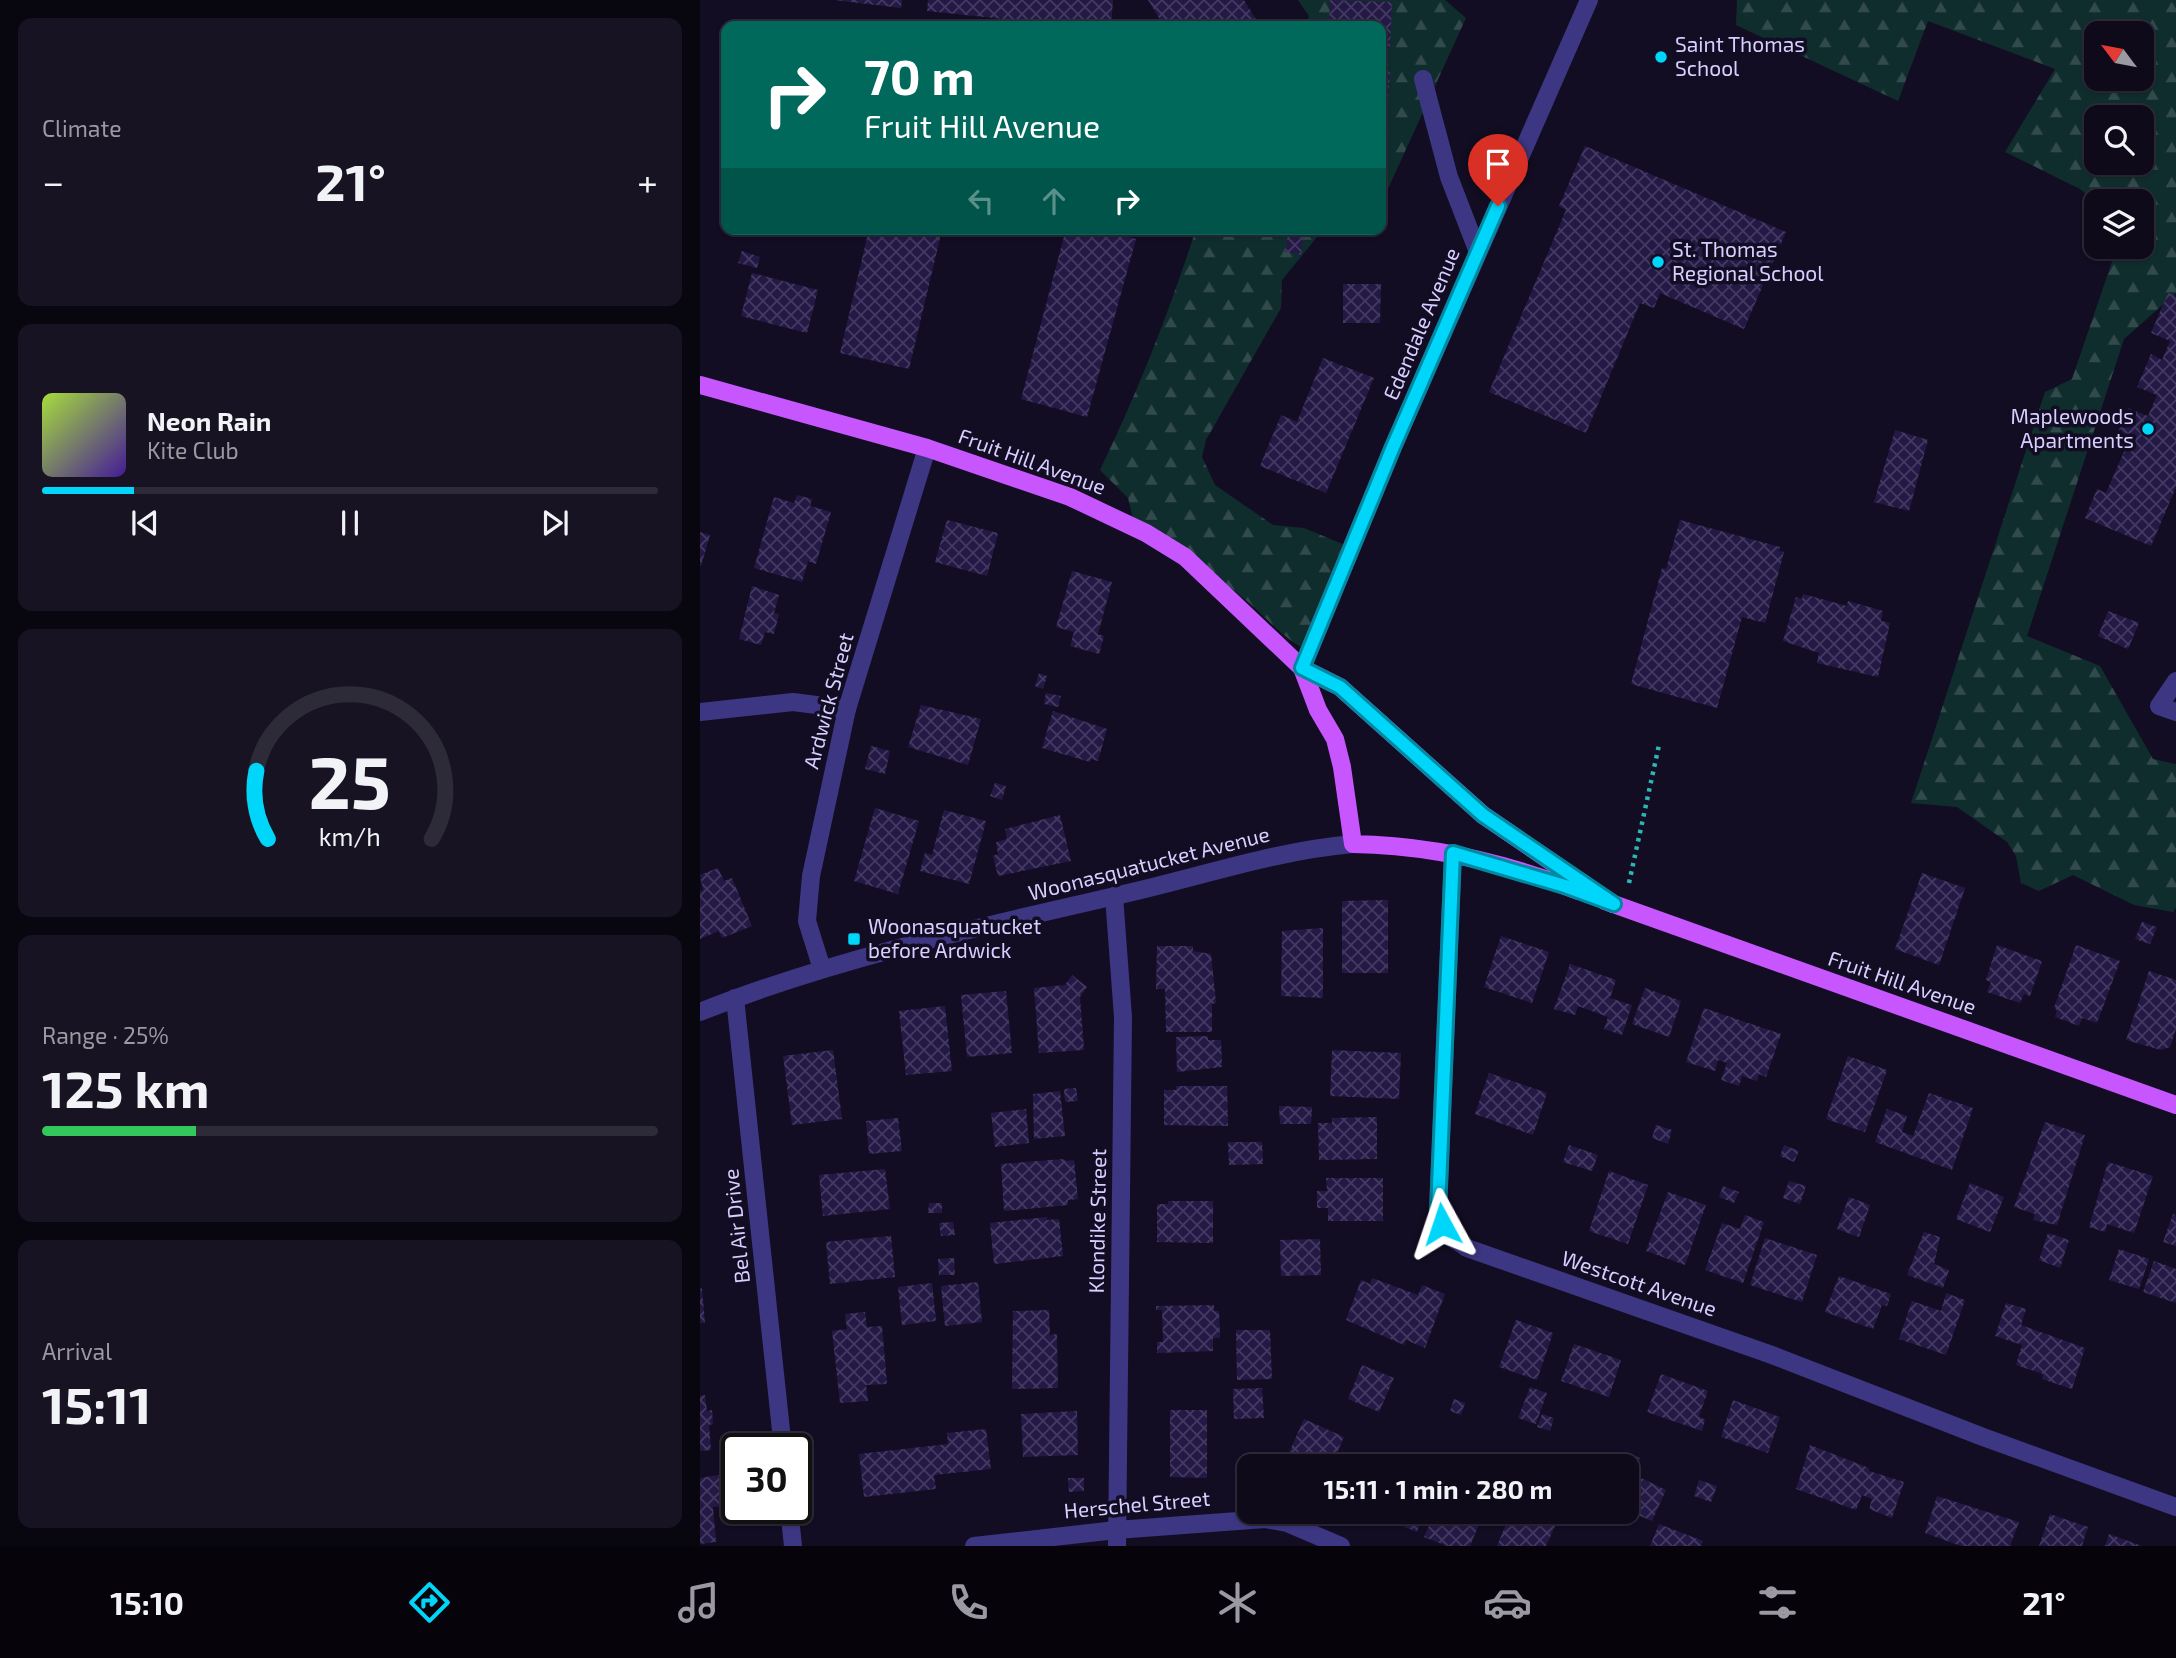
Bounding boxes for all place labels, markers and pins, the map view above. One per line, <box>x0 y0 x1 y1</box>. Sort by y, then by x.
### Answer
place label: Saint Thomas School <box>1675 31 1805 80</box>
marker: Saint Thomas School <box>1653 49 1669 65</box>
pin <box>1468 134 1528 206</box>
place label: St. Thomas Regional School <box>1672 236 1824 285</box>
marker: St. Thomas Regional School <box>1650 254 1666 270</box>
place label: Maplewoods Apartments <box>2011 403 2134 452</box>
marker: Maplewoods Apartments <box>2140 421 2156 437</box>
place label: Woonasquatucket before Ardwick <box>868 913 1041 962</box>
marker: Woonasquatucket before Ardwick <box>846 931 862 947</box>

